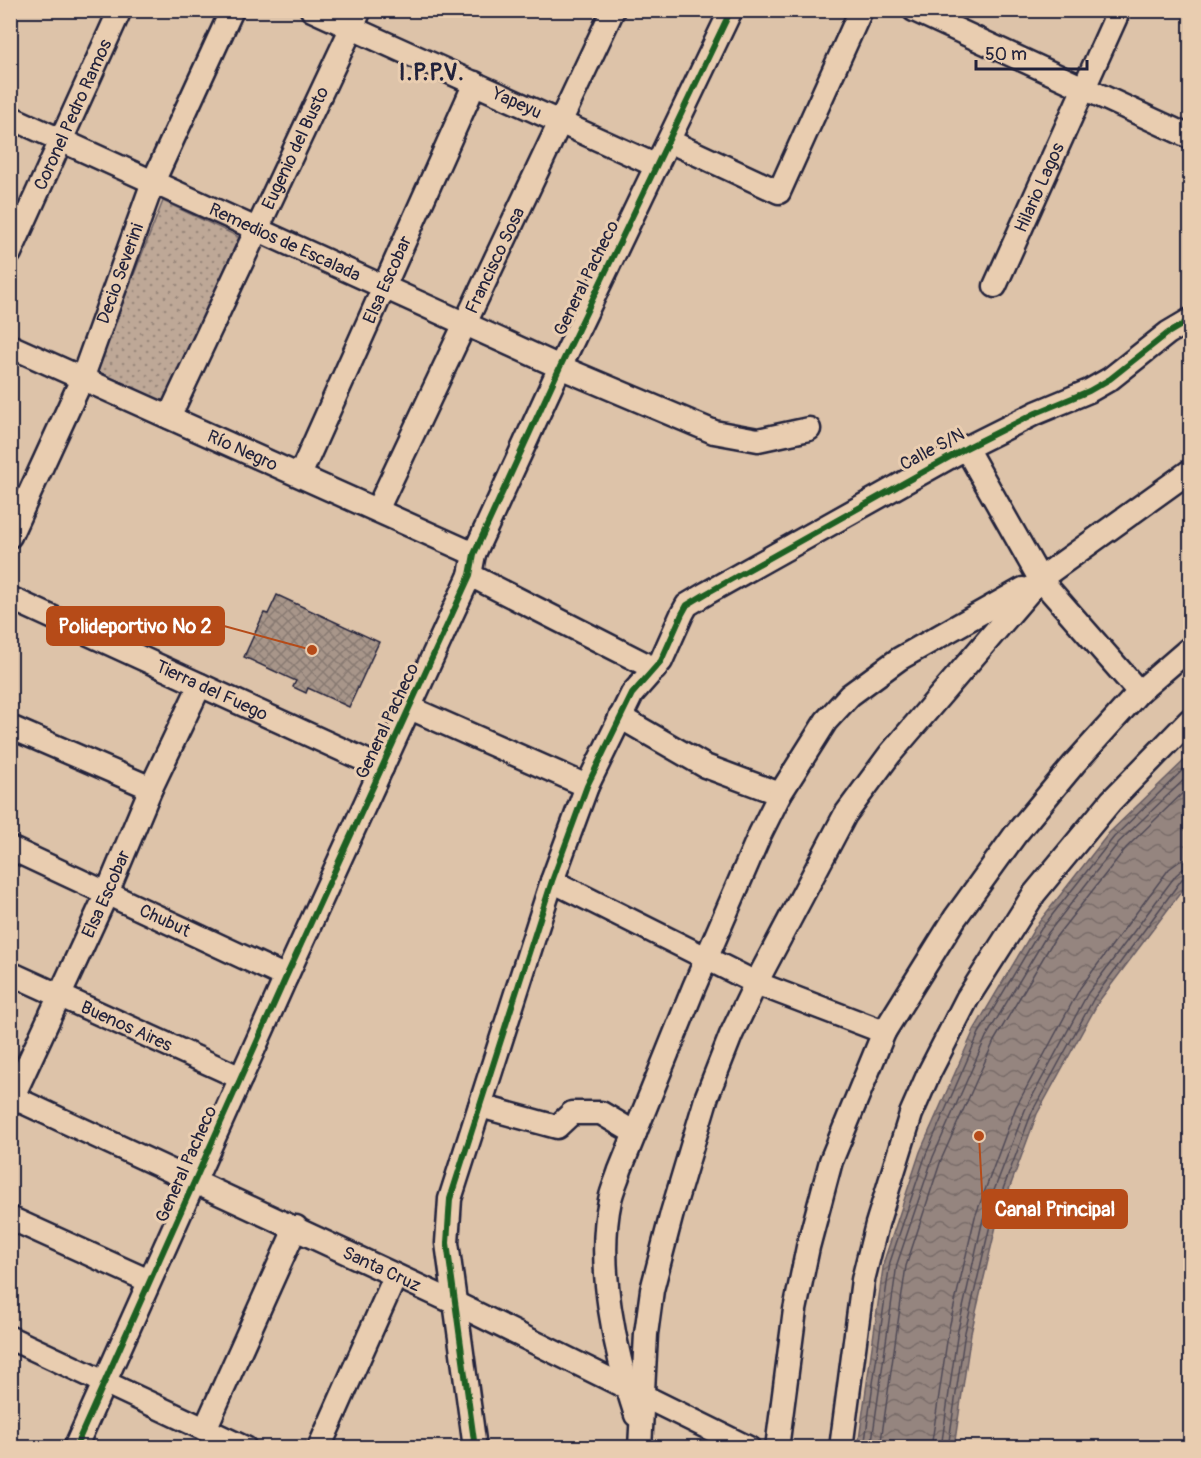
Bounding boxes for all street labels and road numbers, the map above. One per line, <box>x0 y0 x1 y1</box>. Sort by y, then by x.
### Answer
street label: Coronel Pedro Ramos <box>29 36 117 194</box>
street label: Yapeyu <box>487 82 545 124</box>
street label: Eugenio del Busto <box>257 83 335 214</box>
street label: Hilario Lagos <box>1010 139 1070 236</box>
street label: Remedios de Escalada <box>205 198 364 287</box>
street label: Francisco Sosa <box>460 204 530 318</box>
street label: General Pacheco <box>549 217 624 340</box>
street label: Decio Severini <box>92 220 149 327</box>
street label: Elsa Escobar <box>358 232 418 327</box>
street label: Calle S/N <box>896 423 969 476</box>
street label: Río Negro <box>204 425 282 477</box>
street label: Tierra del Fuego <box>152 655 272 726</box>
street label: General Pacheco <box>351 659 425 783</box>
street label: Elsa Escobar <box>77 846 136 942</box>
street label: Chubut <box>135 899 195 943</box>
street label: Buenos Aires <box>77 996 176 1057</box>
street label: General Pacheco <box>150 1102 223 1226</box>
street label: Santa Cruz <box>339 1241 424 1298</box>

